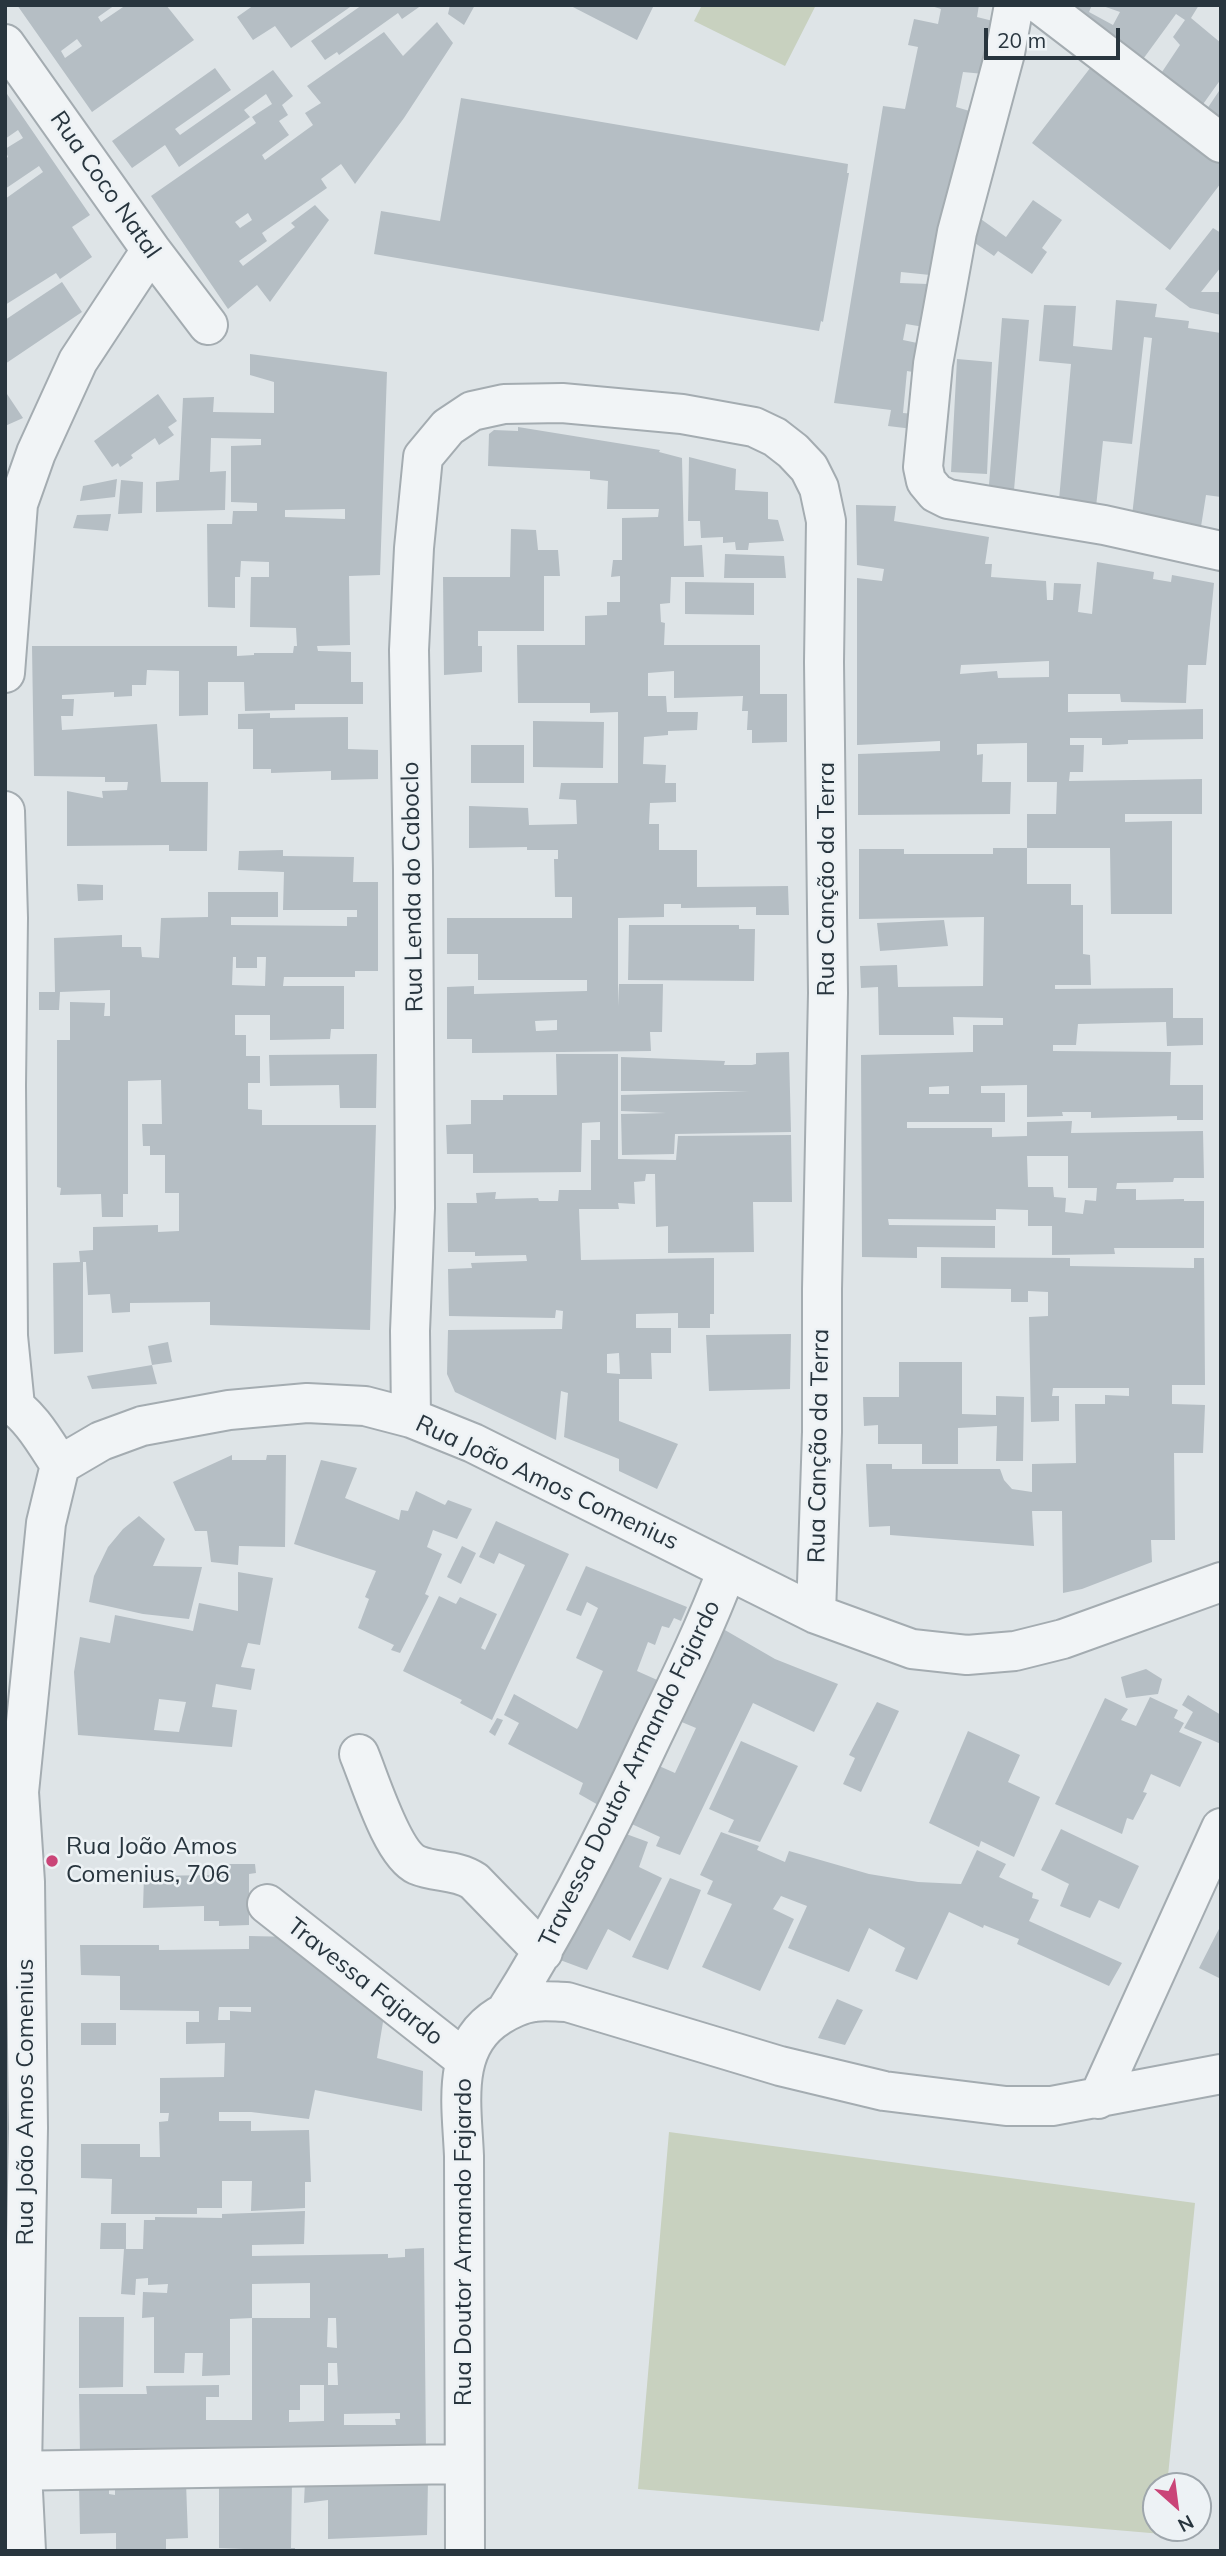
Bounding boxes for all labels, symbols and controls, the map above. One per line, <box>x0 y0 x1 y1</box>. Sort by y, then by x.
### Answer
scale bar <box>988 14 1124 58</box>
text: 20 m <box>997 27 1046 53</box>
street label: Rua Coco Natal <box>44 106 166 264</box>
street label: Rua Lenda do Caboclo <box>396 762 430 1012</box>
street label: Rua Canção da Terra <box>813 762 841 996</box>
street label: Rua Canção da Terra <box>803 1329 835 1563</box>
street label: Rua João Amos Comenius <box>411 1409 683 1557</box>
street label: Travessa Doutor Armando Fajardo <box>533 1596 727 1952</box>
place label: Rua João Amos Comenius, 706 <box>66 1833 237 1889</box>
marker: Rua João Amos Comenius, 706 <box>44 1853 60 1869</box>
street label: Travessa Fajardo <box>281 1912 449 2052</box>
street label: Rua João Amos Comenius <box>12 1959 40 2245</box>
street label: Rua Doutor Armando Fajardo <box>450 2078 478 2406</box>
north arrow <box>1142 2472 1212 2542</box>
text: N <box>1174 2510 1198 2538</box>

